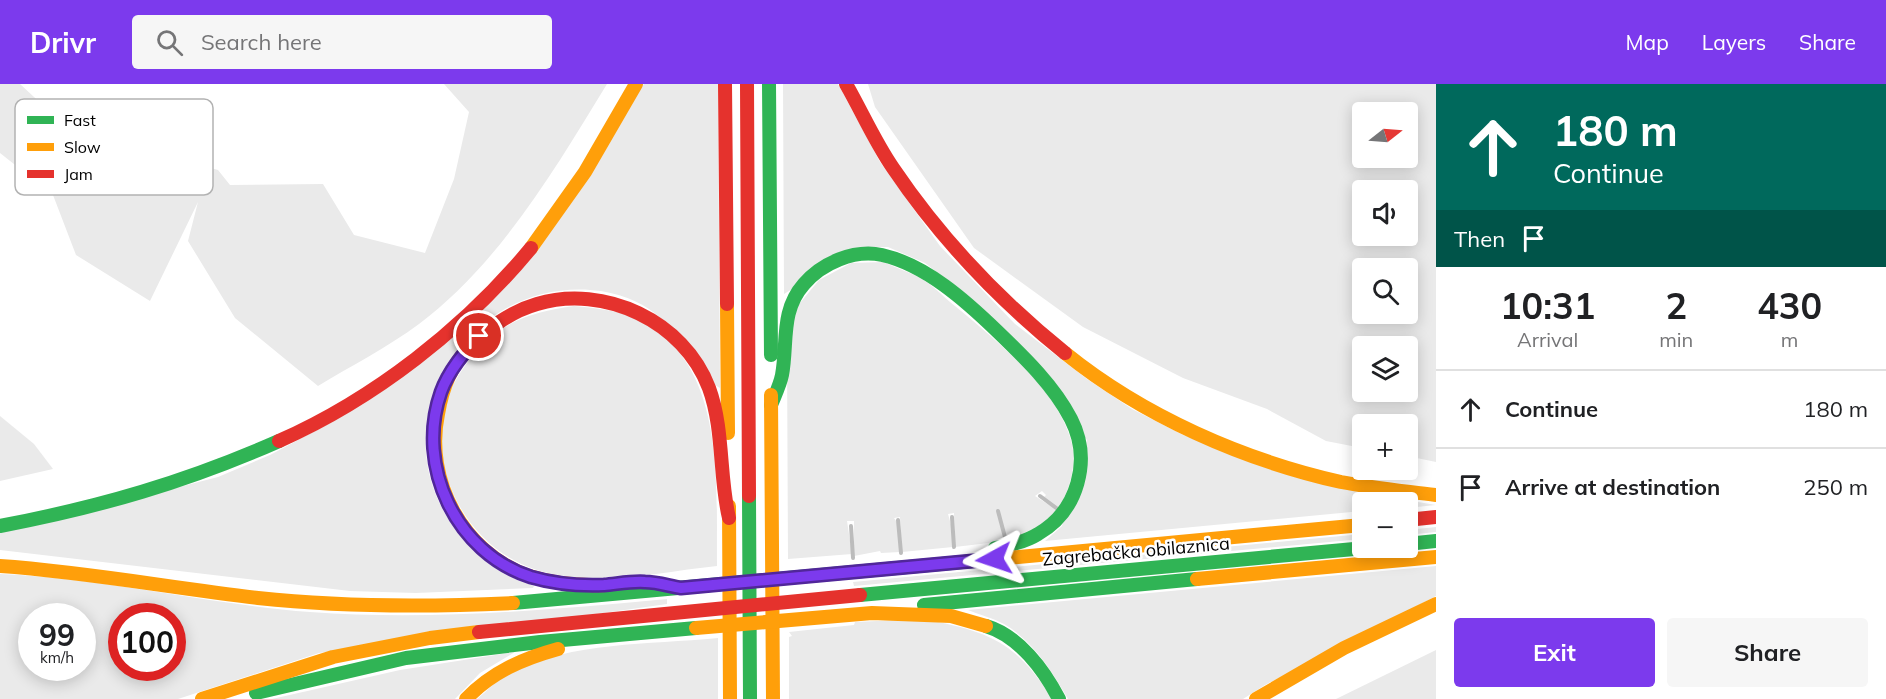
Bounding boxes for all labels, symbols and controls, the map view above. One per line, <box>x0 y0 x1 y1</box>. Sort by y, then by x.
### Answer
search box <box>132 15 552 69</box>
text: Drivr <box>30 25 96 60</box>
icon: search <box>153 26 186 59</box>
text: Search here <box>201 28 322 56</box>
text: Map <box>1626 29 1669 55</box>
text: Layers <box>1702 29 1766 55</box>
text: Share <box>1799 29 1856 55</box>
legend <box>15 99 213 195</box>
north arrow <box>1352 102 1418 168</box>
map controls <box>1352 102 1418 558</box>
text: 180 m <box>1553 104 1678 157</box>
icon: ahead <box>1454 108 1532 186</box>
text: Fast <box>64 110 96 130</box>
text: Slow <box>64 137 101 157</box>
text: Continue <box>1553 156 1664 190</box>
text: Jam <box>64 164 93 184</box>
button: sound <box>1352 180 1418 246</box>
icon: arrive <box>1517 222 1550 255</box>
text: Then <box>1454 225 1505 253</box>
button: search <box>1352 258 1418 324</box>
text: 10:31 <box>1500 283 1595 328</box>
text: 2 <box>1665 283 1687 328</box>
text: 430 <box>1757 283 1822 328</box>
pin <box>453 310 504 361</box>
icon: arrive <box>462 319 495 352</box>
text: Arrival <box>1517 327 1578 352</box>
text: min <box>1659 327 1693 352</box>
text: m <box>1781 327 1798 352</box>
button: layers <box>1352 336 1418 402</box>
icon: ahead <box>1454 393 1487 426</box>
text: Continue <box>1505 395 1598 423</box>
text: 180 m <box>1803 395 1868 423</box>
button: + <box>1352 414 1418 480</box>
icon: arrive <box>1454 471 1487 504</box>
text: Arrive at destination <box>1505 473 1720 501</box>
text: 250 m <box>1803 473 1868 501</box>
button: − <box>1352 492 1418 558</box>
position arrow <box>962 527 1026 591</box>
street label: Zagrebačka obilaznica <box>1041 531 1231 571</box>
speed limit sign: 100 <box>108 603 186 681</box>
text: 99 <box>39 616 75 654</box>
button: Exit <box>1454 618 1655 687</box>
button: Share <box>1667 618 1868 687</box>
text: km/h <box>40 648 74 667</box>

